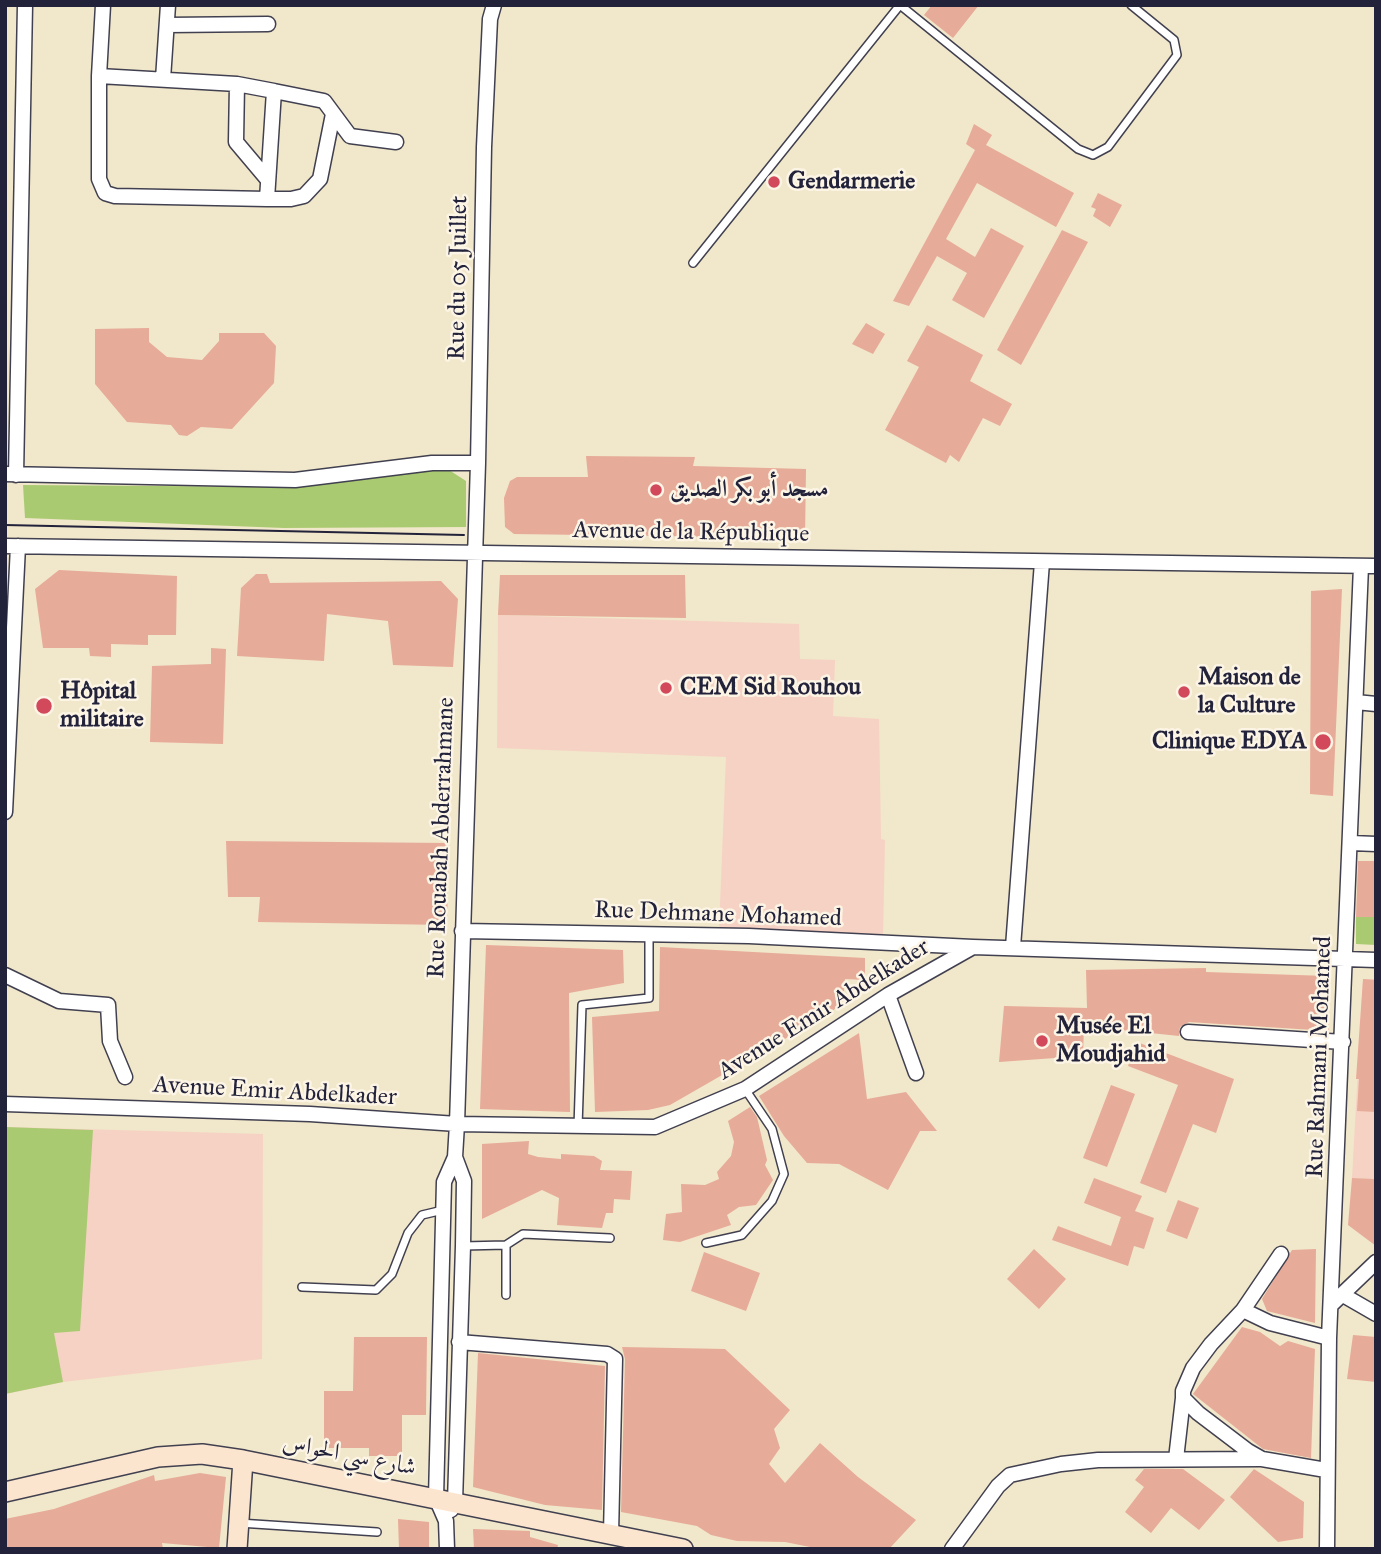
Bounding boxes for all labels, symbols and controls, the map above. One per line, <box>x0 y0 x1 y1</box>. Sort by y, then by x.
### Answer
place label: Gendarmerie <box>788 168 915 196</box>
marker: Gendarmerie <box>766 174 782 190</box>
street label: Rue du 05 Juillet <box>443 195 475 361</box>
place label: مسجد أبو بكر الصديق <box>670 476 829 504</box>
marker: مسجد أبو بكر الصديق <box>648 482 664 498</box>
street label: Avenue de la République <box>572 517 810 549</box>
place label: Maison de la Culture <box>1198 664 1301 720</box>
place label: CEM Sid Rouhou <box>680 674 861 702</box>
place label: Hôpital militaire <box>60 678 144 734</box>
marker: CEM Sid Rouhou <box>658 680 674 696</box>
marker: Maison de la Culture <box>1176 684 1192 700</box>
marker: Hôpital militaire <box>34 696 54 716</box>
street label: Rue Rouabah Abderrahmane <box>423 697 461 979</box>
place label: Clinique EDYA <box>1152 728 1307 756</box>
marker: Clinique EDYA <box>1313 732 1333 752</box>
street label: Rue Dehmane Mohamed <box>594 896 842 934</box>
street label: Avenue Emir Abdelkader <box>713 933 935 1087</box>
street label: Rue Rahmani Mohamed <box>1301 935 1339 1179</box>
place label: Musée El Moudjahid <box>1056 1013 1165 1069</box>
marker: Musée El Moudjahid <box>1034 1033 1050 1049</box>
street label: Avenue Emir Abdelkader <box>152 1071 398 1113</box>
street label: شارع سي الحواس <box>280 1429 418 1483</box>

